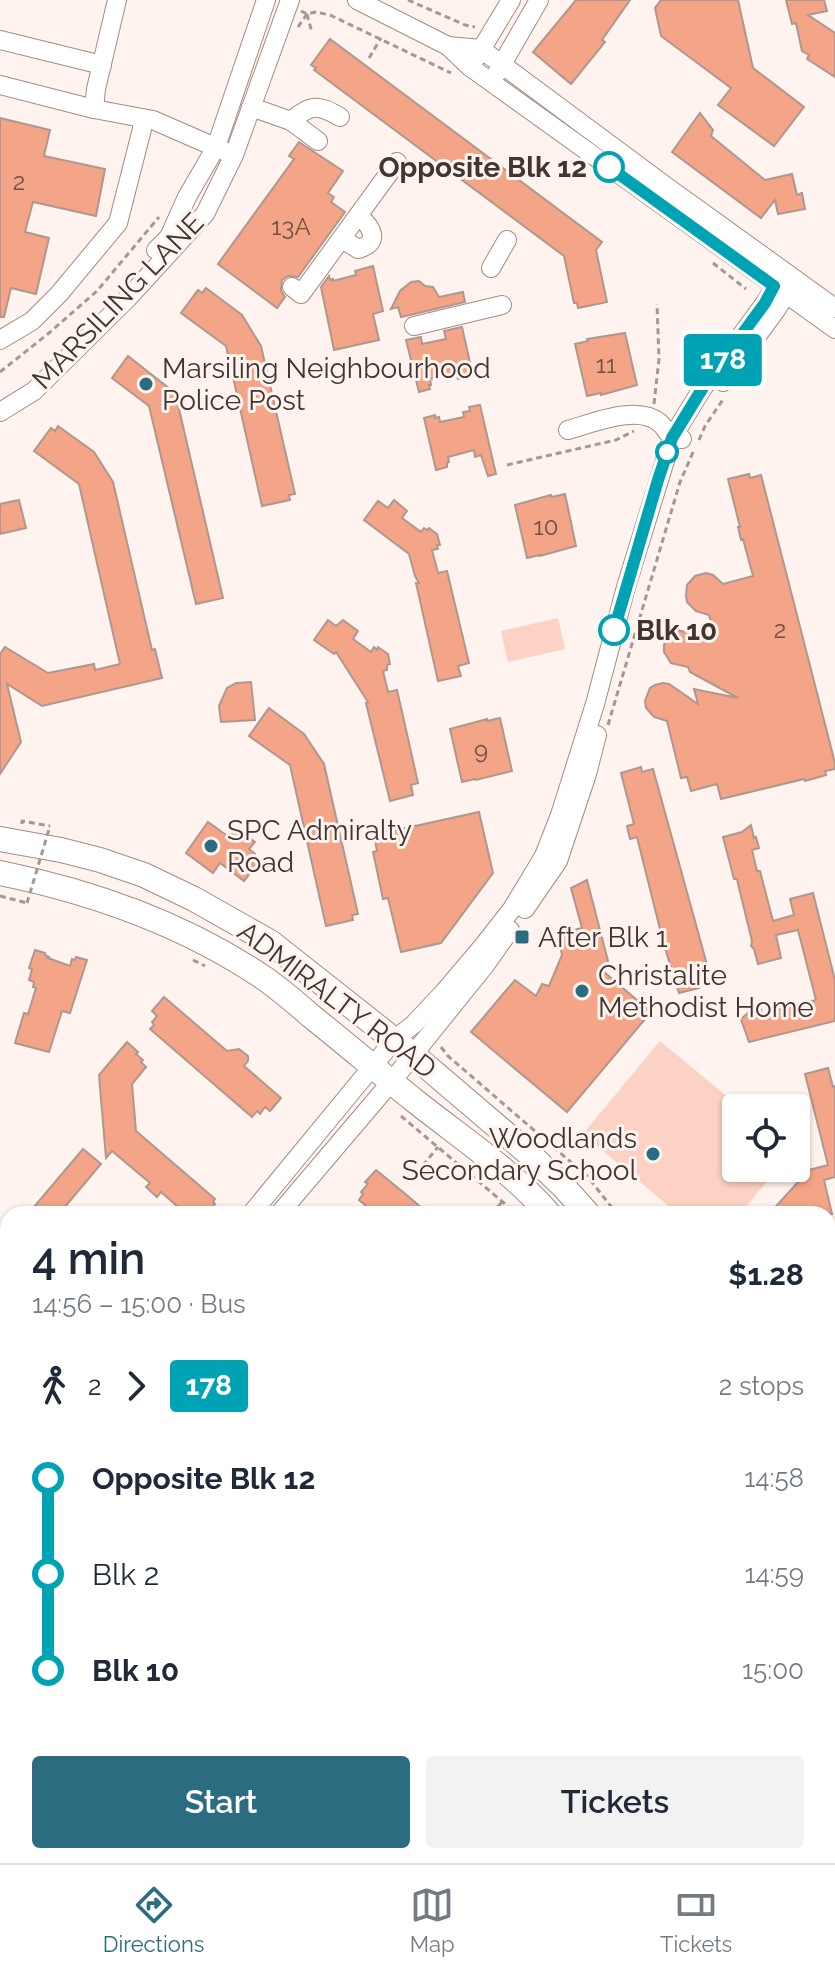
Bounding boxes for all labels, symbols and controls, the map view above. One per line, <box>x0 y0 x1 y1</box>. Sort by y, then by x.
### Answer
place label: Opposite Blk 12 <box>379 151 587 184</box>
marker: Opposite Blk 12 <box>594 152 624 182</box>
house number: 2 <box>13 167 25 196</box>
street label: MARSILING LANE <box>26 206 210 396</box>
house number: 13A <box>271 212 311 241</box>
line badge: 178 <box>677 334 769 386</box>
text: 178 <box>700 343 746 376</box>
house number: 11 <box>596 350 616 379</box>
place label: Marsiling Neighbourhood Police Post <box>162 352 491 417</box>
marker: Marsiling Neighbourhood Police Post <box>137 375 155 393</box>
unlabelled marker <box>656 441 678 463</box>
house number: 10 <box>534 512 558 541</box>
place label: Blk 10 <box>636 614 717 647</box>
marker: Blk 10 <box>599 615 629 645</box>
house number: 2 <box>774 615 786 644</box>
house number: 9 <box>474 736 488 765</box>
place label: SPC Admiralty Road <box>227 814 412 879</box>
marker: SPC Admiralty Road <box>202 837 220 855</box>
street label: ADMIRALTY ROAD <box>231 915 443 1085</box>
place label: After Blk 1 <box>538 921 668 954</box>
marker: After Blk 1 <box>513 928 531 946</box>
place label: Christalite Methodist Home <box>598 959 814 1024</box>
marker: Christalite Methodist Home <box>573 982 591 1000</box>
map controls <box>722 1094 810 1182</box>
button: locate <box>722 1094 810 1182</box>
place label: Woodlands Secondary School <box>402 1122 637 1187</box>
marker: Woodlands Secondary School <box>644 1145 662 1163</box>
text: 4 min <box>32 1233 145 1284</box>
text: $1.28 <box>728 1257 804 1292</box>
text: 14:56 – 15:00 · Bus <box>32 1289 246 1319</box>
icon: walk <box>32 1364 76 1408</box>
icon: forward <box>114 1364 158 1408</box>
text: 178 <box>186 1369 232 1402</box>
text: 2 <box>88 1371 102 1401</box>
text: 2 stops <box>719 1371 804 1401</box>
text: Opposite Blk 12 <box>92 1461 315 1496</box>
text: 14:58 <box>744 1463 804 1493</box>
text: Blk 2 <box>92 1557 159 1592</box>
text: 14:59 <box>744 1559 804 1589</box>
text: Blk 10 <box>92 1653 179 1688</box>
text: 15:00 <box>742 1655 804 1685</box>
button: Start <box>32 1756 410 1848</box>
button: Tickets <box>426 1756 804 1848</box>
tab: Directions <box>103 1883 204 1957</box>
tab: Map <box>410 1883 455 1957</box>
tab: Tickets <box>660 1883 732 1957</box>

